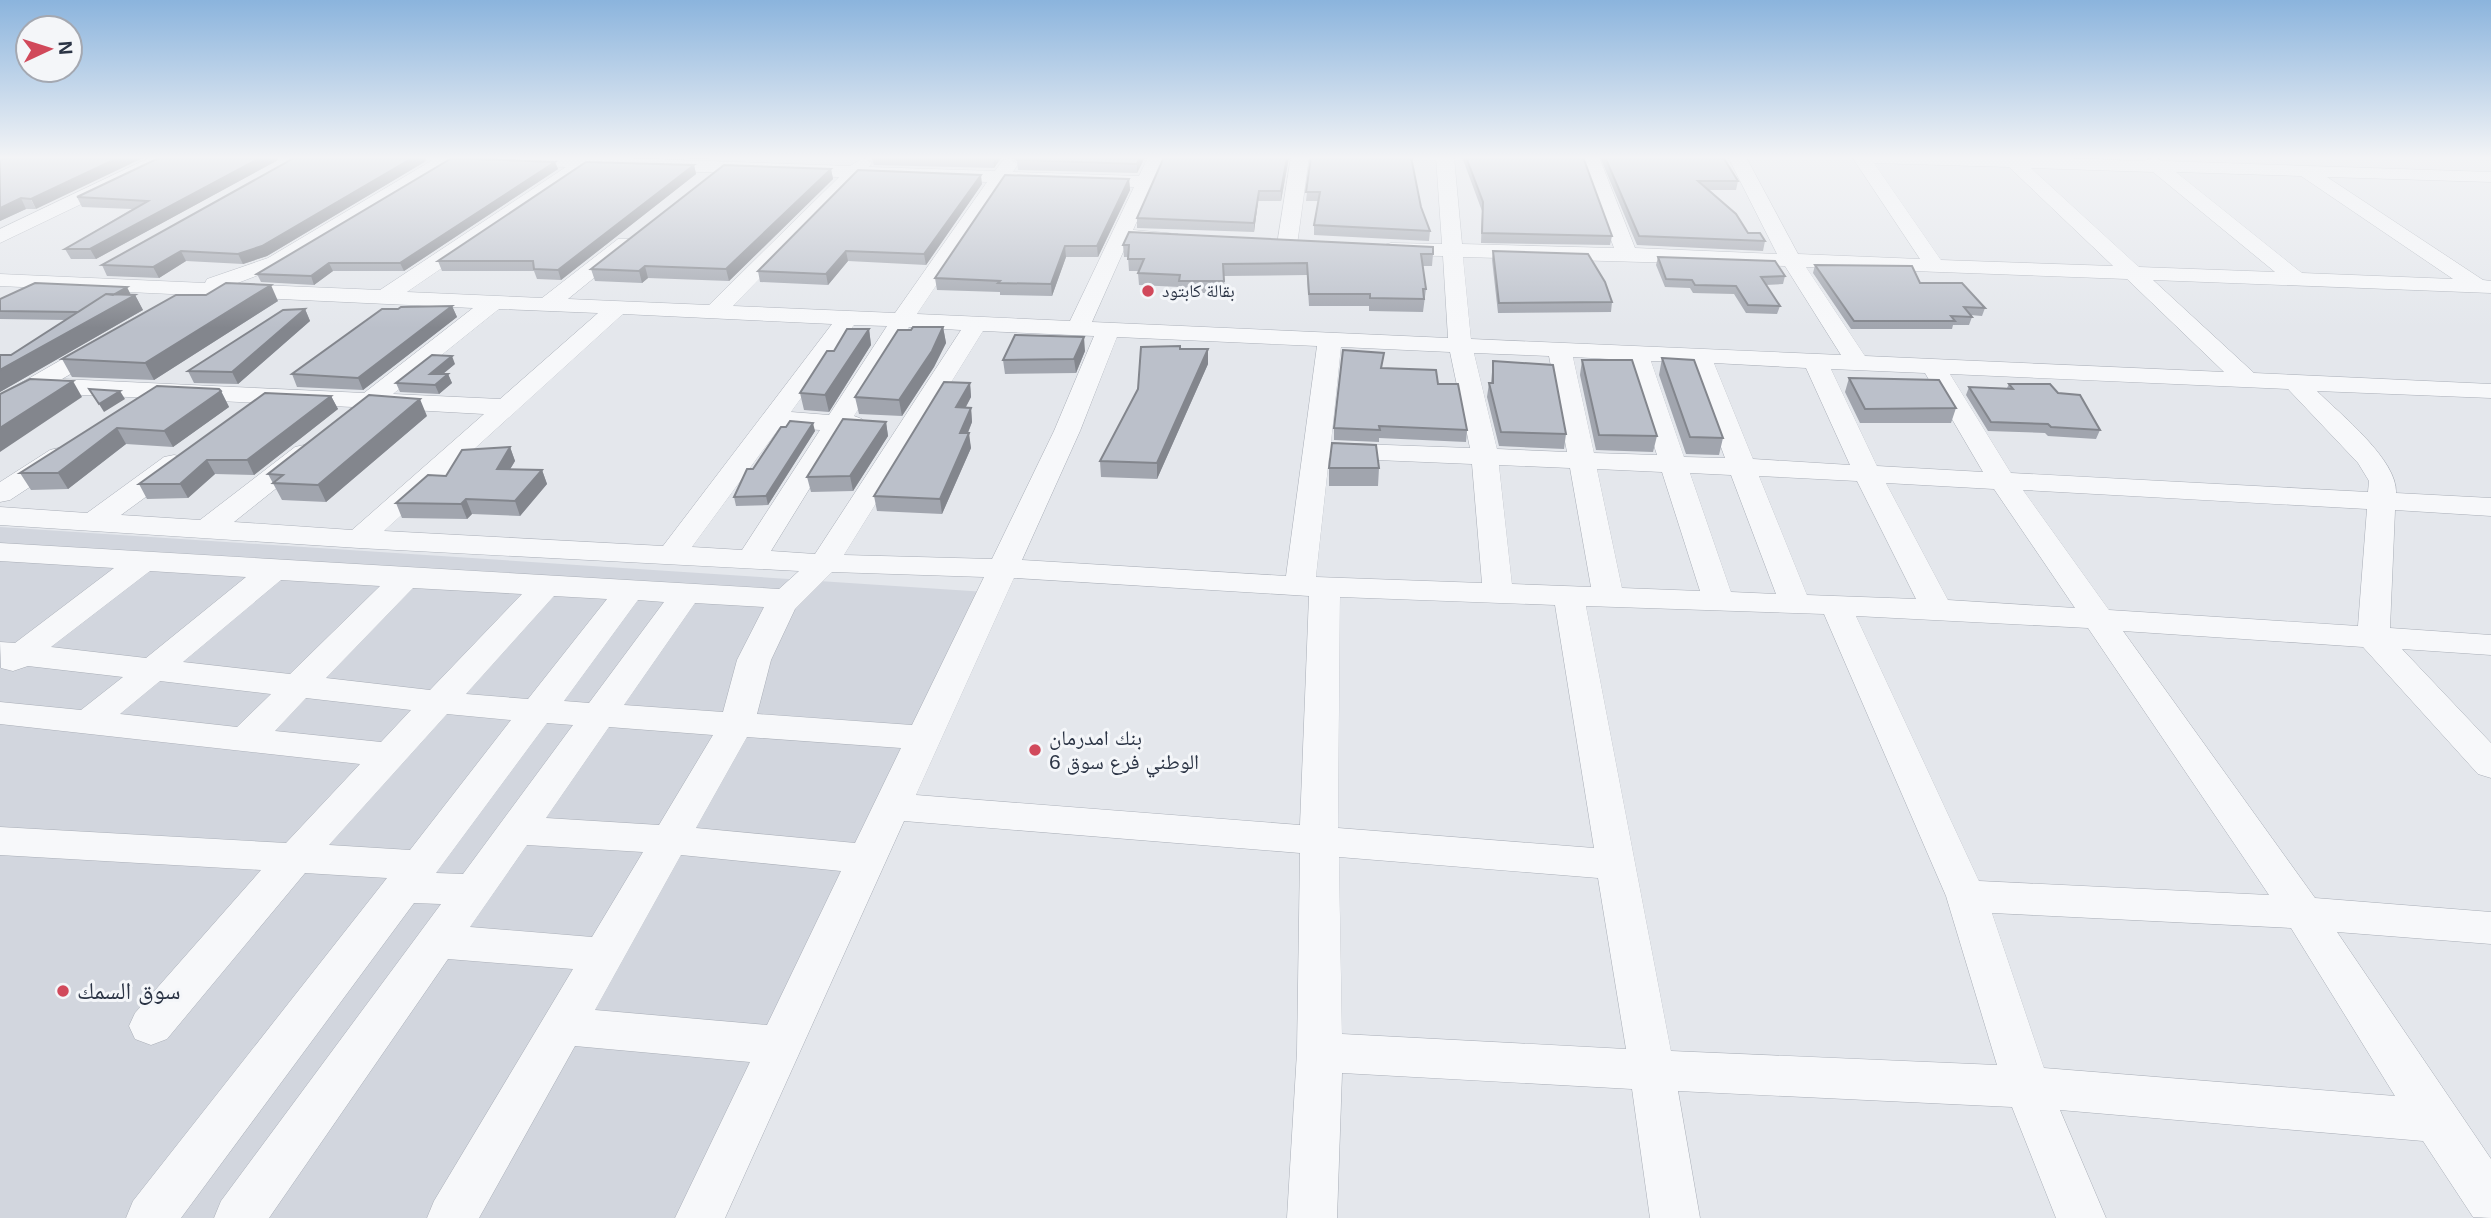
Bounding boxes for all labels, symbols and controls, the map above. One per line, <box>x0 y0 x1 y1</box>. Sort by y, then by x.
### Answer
north arrow <box>14 14 84 84</box>
text: N <box>55 40 76 55</box>
place label: بقالة كابتود <box>1162 281 1235 302</box>
marker: بقالة كابتود <box>1140 283 1156 299</box>
place label: بنك امدرمان الوطني فرع سوق 6 <box>1049 726 1199 778</box>
marker: بنك امدرمان الوطني فرع سوق 6 <box>1027 742 1043 758</box>
place label: سوق السمك <box>77 977 181 1005</box>
marker: سوق السمك <box>55 983 71 999</box>

